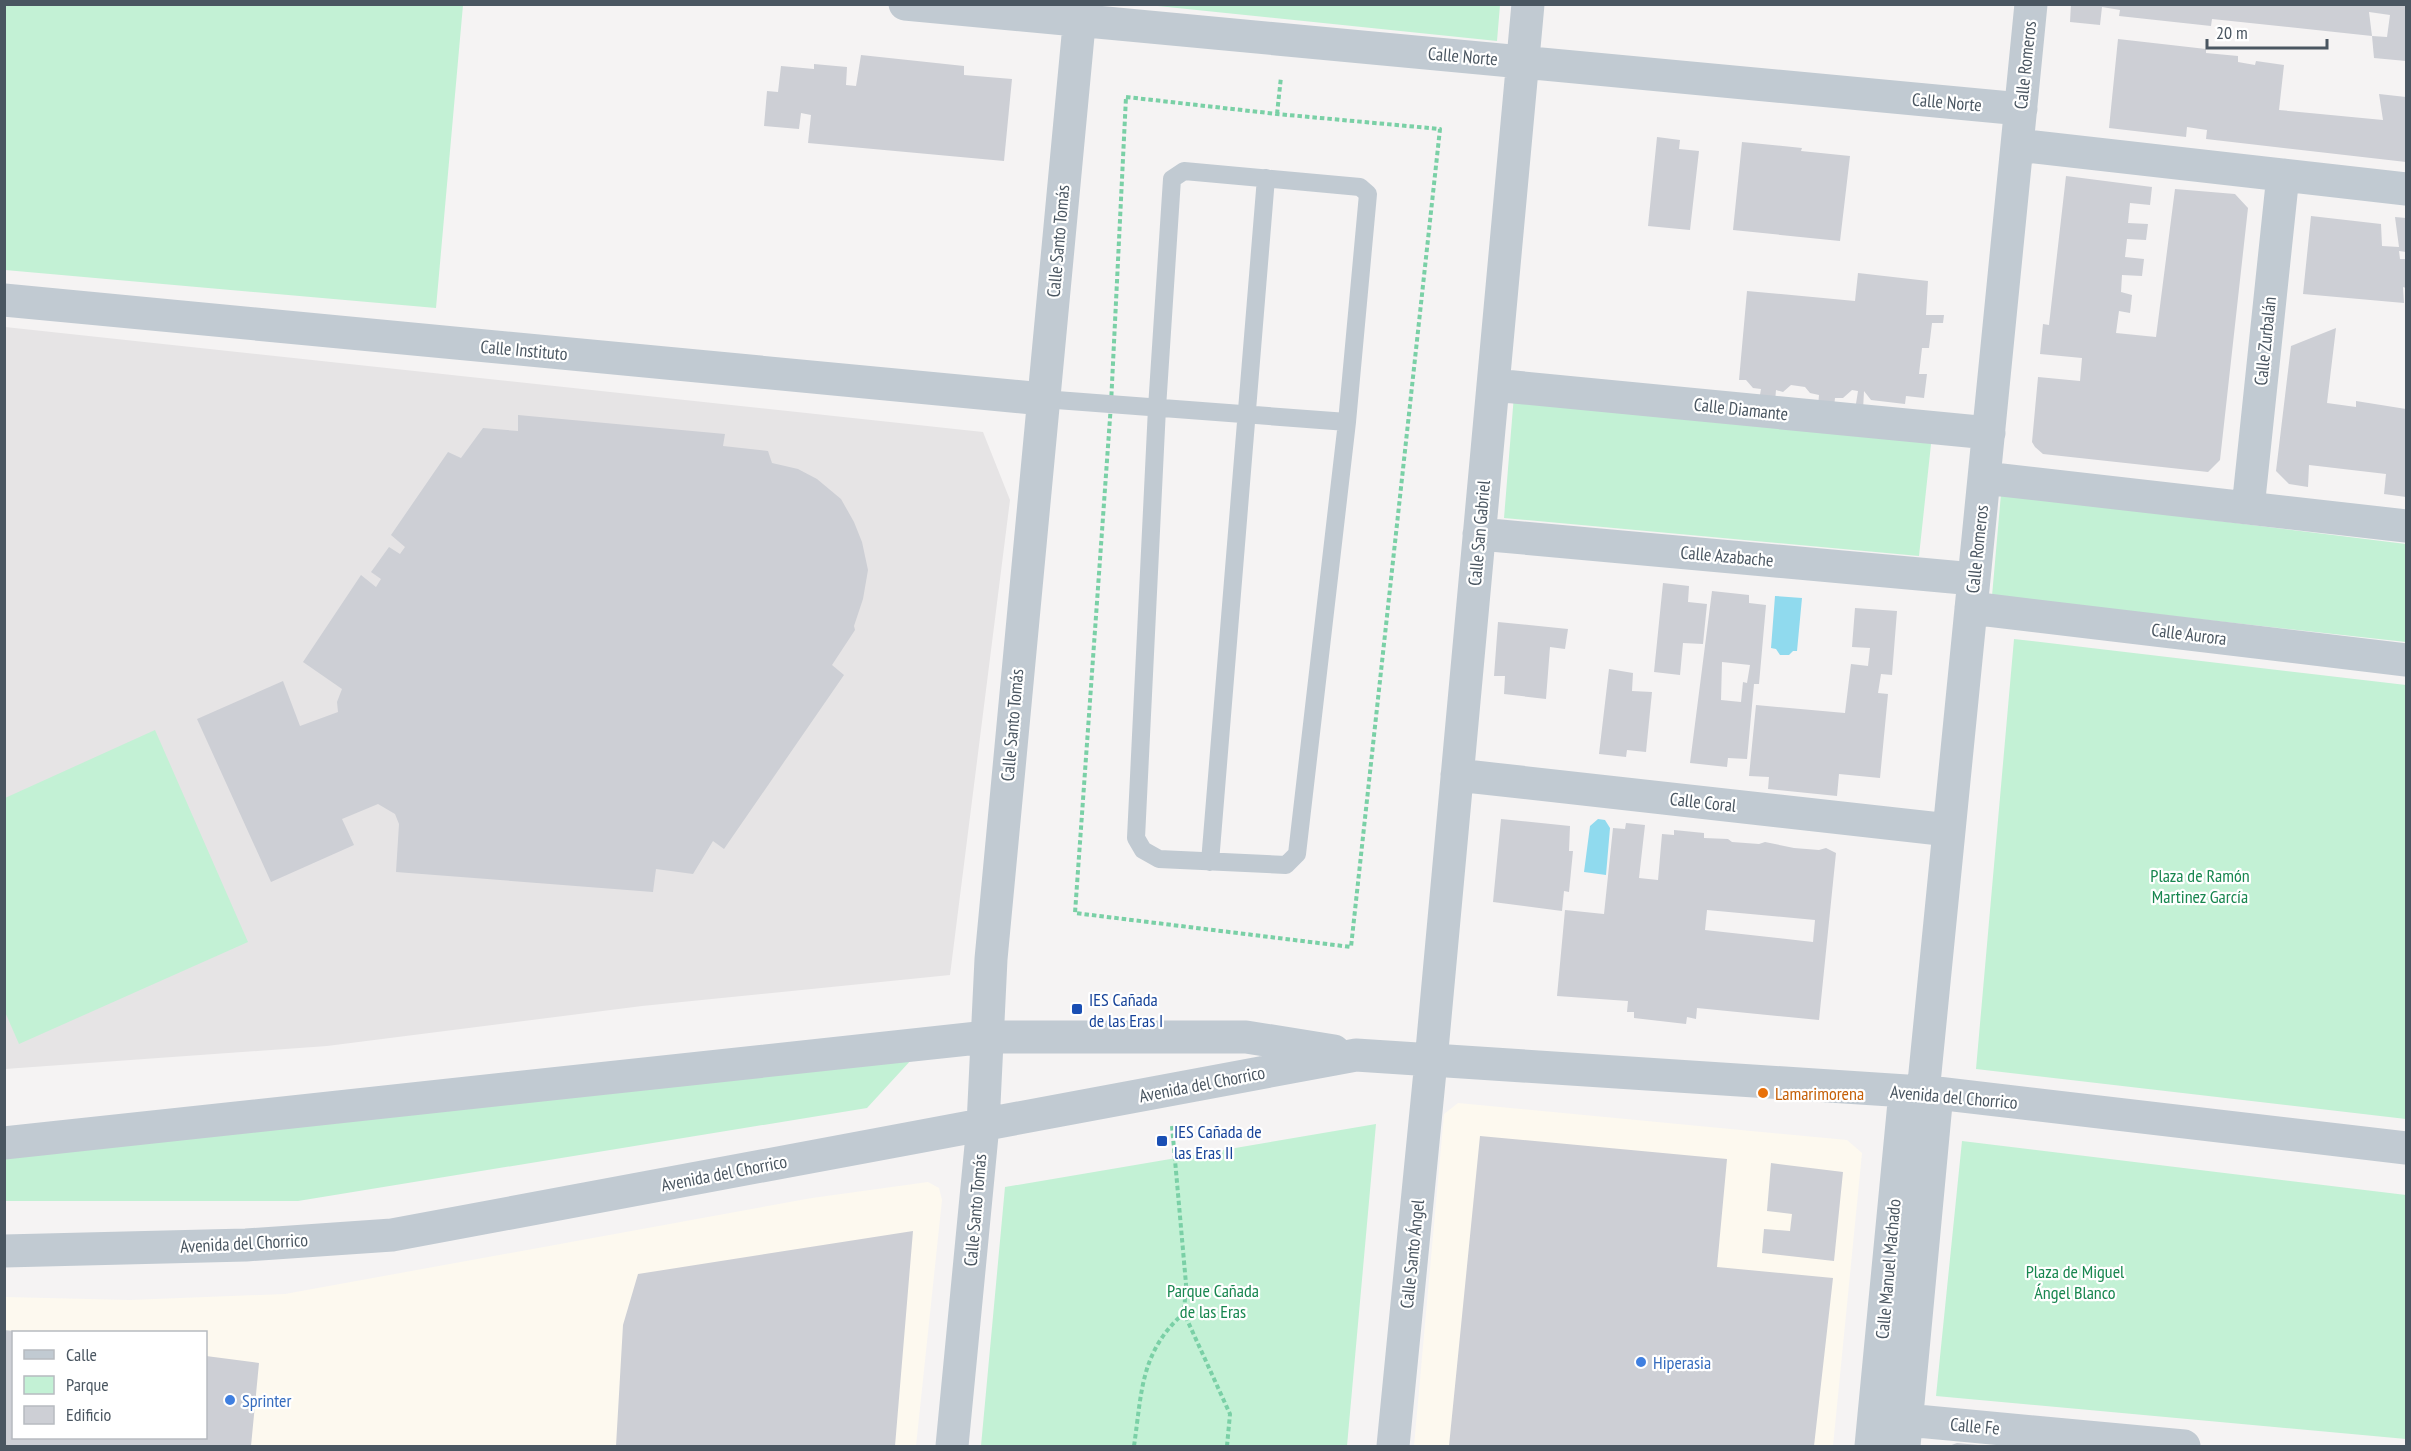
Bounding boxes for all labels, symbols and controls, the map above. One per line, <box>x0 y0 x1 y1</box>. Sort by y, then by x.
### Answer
scale bar <box>2207 12 2327 50</box>
street label: Calle Romeros <box>2009 20 2041 110</box>
text: 20 m <box>2216 21 2248 44</box>
street label: Calle Norte <box>1427 41 1499 71</box>
street label: Calle Norte <box>1911 87 1983 117</box>
street label: Calle Santo Tomás <box>1042 184 1074 298</box>
street label: Calle Zurbalán <box>2249 295 2281 387</box>
street label: Calle Instituto <box>480 335 569 365</box>
street label: Calle Diamante <box>1693 393 1789 425</box>
street label: Calle San Gabriel <box>1463 478 1495 587</box>
street label: Calle Romeros <box>1961 504 1993 594</box>
street label: Calle Azabache <box>1680 540 1774 572</box>
street label: Calle Aurora <box>2150 618 2228 650</box>
street label: Calle Santo Tomás <box>996 668 1028 782</box>
street label: Calle Coral <box>1669 787 1738 817</box>
park label: Plaza de Ramón Martinez García <box>2150 864 2250 908</box>
place label: IES Cañada de las Eras I <box>1089 988 1163 1032</box>
marker: IES Cañada de las Eras I <box>1070 1002 1084 1016</box>
street label: Avenida del Chorrico <box>1137 1060 1267 1107</box>
street label: Avenida del Chorrico <box>1889 1080 2019 1114</box>
place label: Lamarimorena <box>1775 1082 1864 1105</box>
marker: Lamarimorena <box>1756 1086 1770 1100</box>
place label: IES Cañada de las Eras II <box>1174 1120 1262 1164</box>
marker: IES Cañada de las Eras II <box>1155 1134 1169 1148</box>
street label: Avenida del Chorrico <box>659 1149 789 1196</box>
street label: Calle Santo Tomás <box>959 1153 991 1267</box>
street label: Calle Santo Ángel <box>1395 1198 1429 1310</box>
street label: Calle Manuel Machado <box>1870 1198 1906 1340</box>
street label: Avenida del Chorrico <box>180 1228 309 1258</box>
park label: Plaza de Miguel Ángel Blanco <box>2026 1260 2125 1304</box>
park label: Parque Cañada de las Eras <box>1167 1279 1259 1323</box>
legend <box>12 1331 207 1439</box>
text: Calle <box>66 1343 97 1366</box>
place label: Hiperasia <box>1653 1351 1711 1374</box>
marker: Hiperasia <box>1634 1355 1648 1369</box>
text: Parque <box>66 1373 109 1396</box>
place label: Sprinter <box>242 1389 292 1412</box>
marker: Sprinter <box>223 1393 237 1407</box>
text: Edificio <box>66 1403 112 1426</box>
street label: Calle Fe <box>1949 1412 2001 1440</box>

